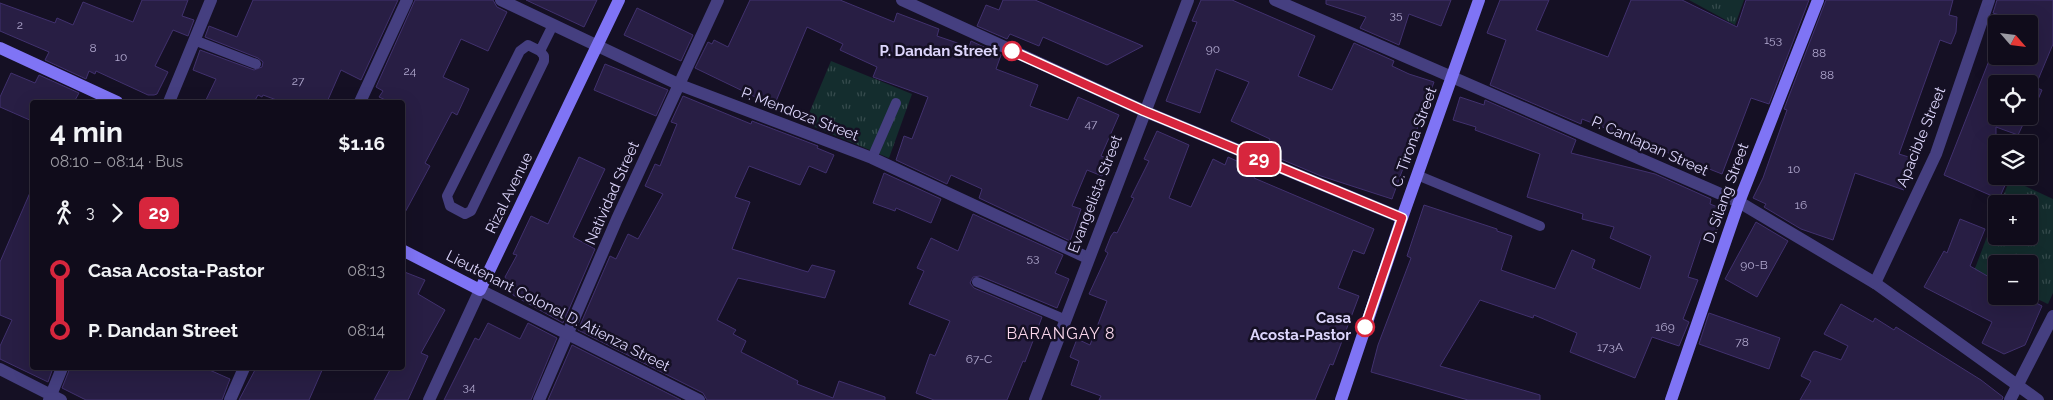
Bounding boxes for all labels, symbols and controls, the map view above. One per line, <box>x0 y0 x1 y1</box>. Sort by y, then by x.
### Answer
house number: 35 <box>1390 8 1403 22</box>
north arrow <box>1988 15 2038 65</box>
map controls <box>1988 15 2038 305</box>
house number: 2 <box>17 18 23 32</box>
house number: 153 <box>1764 33 1782 47</box>
house number: 8 <box>89 41 97 55</box>
marker: P. Dandan Street <box>1002 41 1022 61</box>
place label: P. Dandan Street <box>879 42 998 60</box>
house number: 90 <box>1206 42 1220 56</box>
house number: 88 <box>1812 46 1826 60</box>
house number: 10 <box>115 50 127 64</box>
house number: 24 <box>404 64 417 78</box>
house number: 88 <box>1820 68 1834 82</box>
house number: 27 <box>292 74 305 88</box>
button: locate <box>1988 75 2038 125</box>
street label: P. Mendoza Street <box>739 83 861 145</box>
street label: C. Tirona Street <box>1388 84 1440 190</box>
street label: Apacible Street <box>1893 84 1949 190</box>
street label: P. Canlapan Street <box>1589 112 1711 180</box>
text: 4 min <box>50 116 123 149</box>
house number: 47 <box>1085 117 1098 131</box>
text: $1.16 <box>338 132 385 154</box>
street label: Evangelista Street <box>1064 132 1126 256</box>
button: layers <box>1988 135 2038 185</box>
street label: Natividad Street <box>581 138 643 248</box>
street label: D. Silang Street <box>1700 140 1752 246</box>
line badge: 29 <box>1236 143 1282 175</box>
text: 29 <box>1249 148 1269 169</box>
street label: Rizal Avenue <box>482 149 536 237</box>
text: 08:10 – 08:14 · Bus <box>50 152 183 171</box>
house number: 10 <box>1788 162 1800 176</box>
button: + <box>1988 195 2038 245</box>
house number: 16 <box>1795 198 1807 212</box>
icon: walk <box>50 199 78 227</box>
icon: forward <box>103 199 131 227</box>
text: 29 <box>149 202 169 223</box>
text: 3 <box>86 203 95 222</box>
street label: Lieutenant Colonel D. Atienza Street <box>443 247 673 375</box>
house number: 53 <box>1027 251 1039 265</box>
button: − <box>1988 255 2038 305</box>
house number: 90-B <box>1740 258 1768 272</box>
text: Casa Acosta-Pastor <box>88 259 264 281</box>
text: 08:13 <box>347 261 385 280</box>
place label: Casa Acosta-Pastor <box>1250 309 1351 344</box>
marker: Casa Acosta-Pastor <box>1355 317 1375 337</box>
text: P. Dandan Street <box>88 319 238 341</box>
house number: 169 <box>1655 320 1675 334</box>
text: 08:14 <box>347 321 385 340</box>
district label: BARANGAY 8 <box>1006 324 1116 343</box>
house number: 78 <box>1735 335 1749 349</box>
house number: 173A <box>1597 340 1623 354</box>
house number: 67-C <box>966 352 992 366</box>
house number: 34 <box>463 380 476 394</box>

